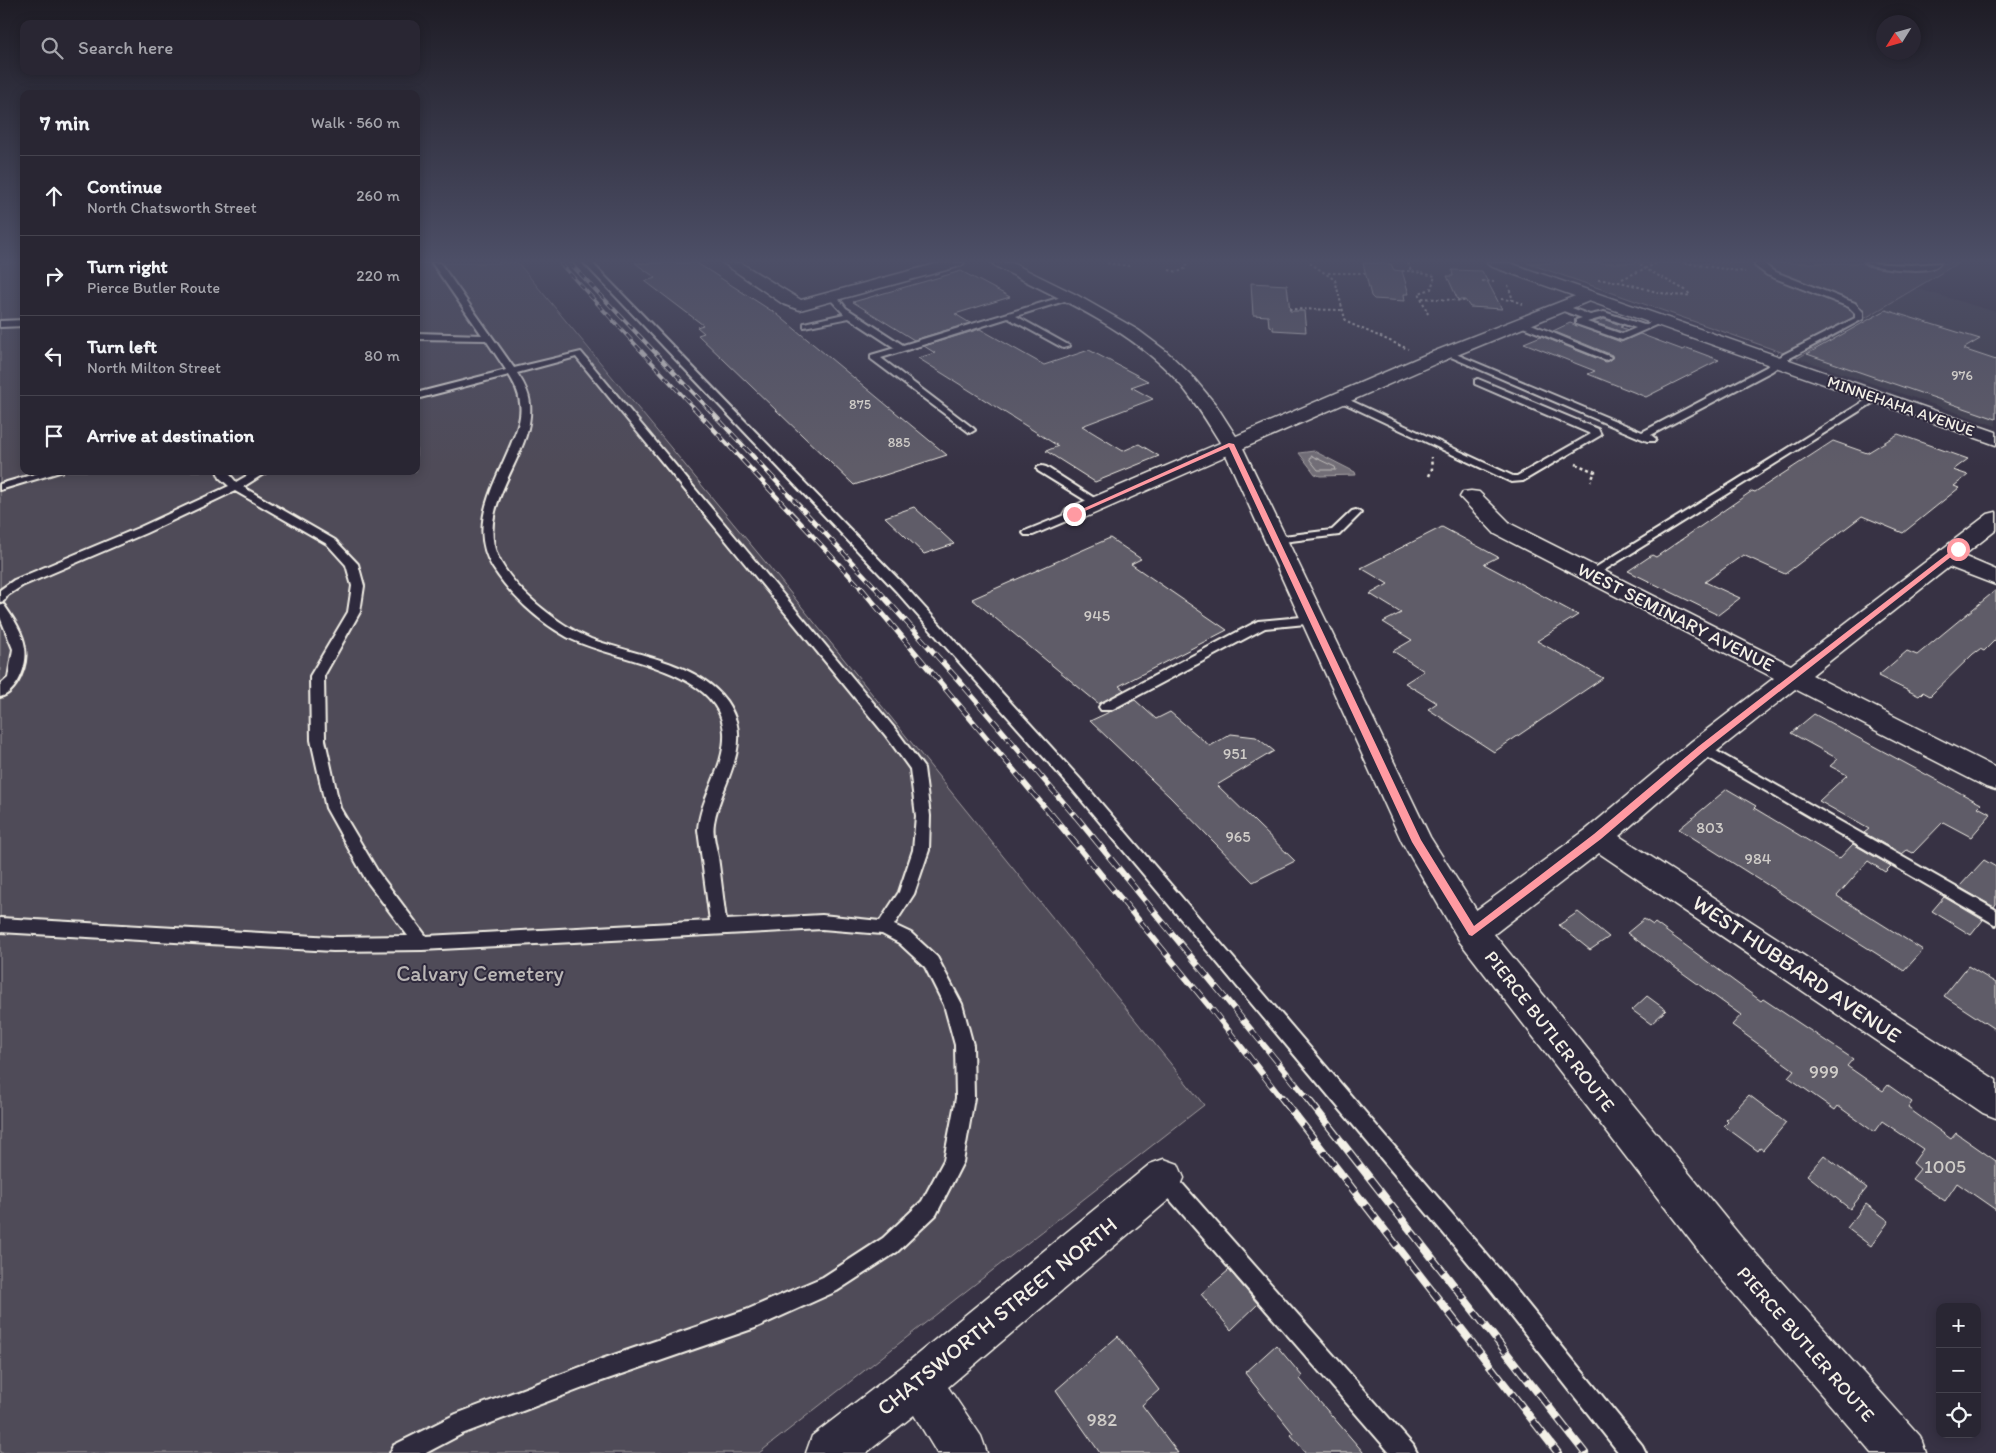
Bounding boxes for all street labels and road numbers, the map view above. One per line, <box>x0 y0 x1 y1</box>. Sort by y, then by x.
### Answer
street label: MINNEHAHA AVENUE <box>1825 372 1977 440</box>
street label: WEST SEMINARY AVENUE <box>1574 557 1778 677</box>
street label: WEST HUBBARD AVENUE <box>1688 889 1906 1049</box>
street label: PIERCE BUTLER ROUTE <box>1480 946 1620 1116</box>
street label: CHATSWORTH STREET NORTH <box>872 1211 1122 1421</box>
street label: PIERCE BUTLER ROUTE <box>1732 1262 1880 1427</box>

